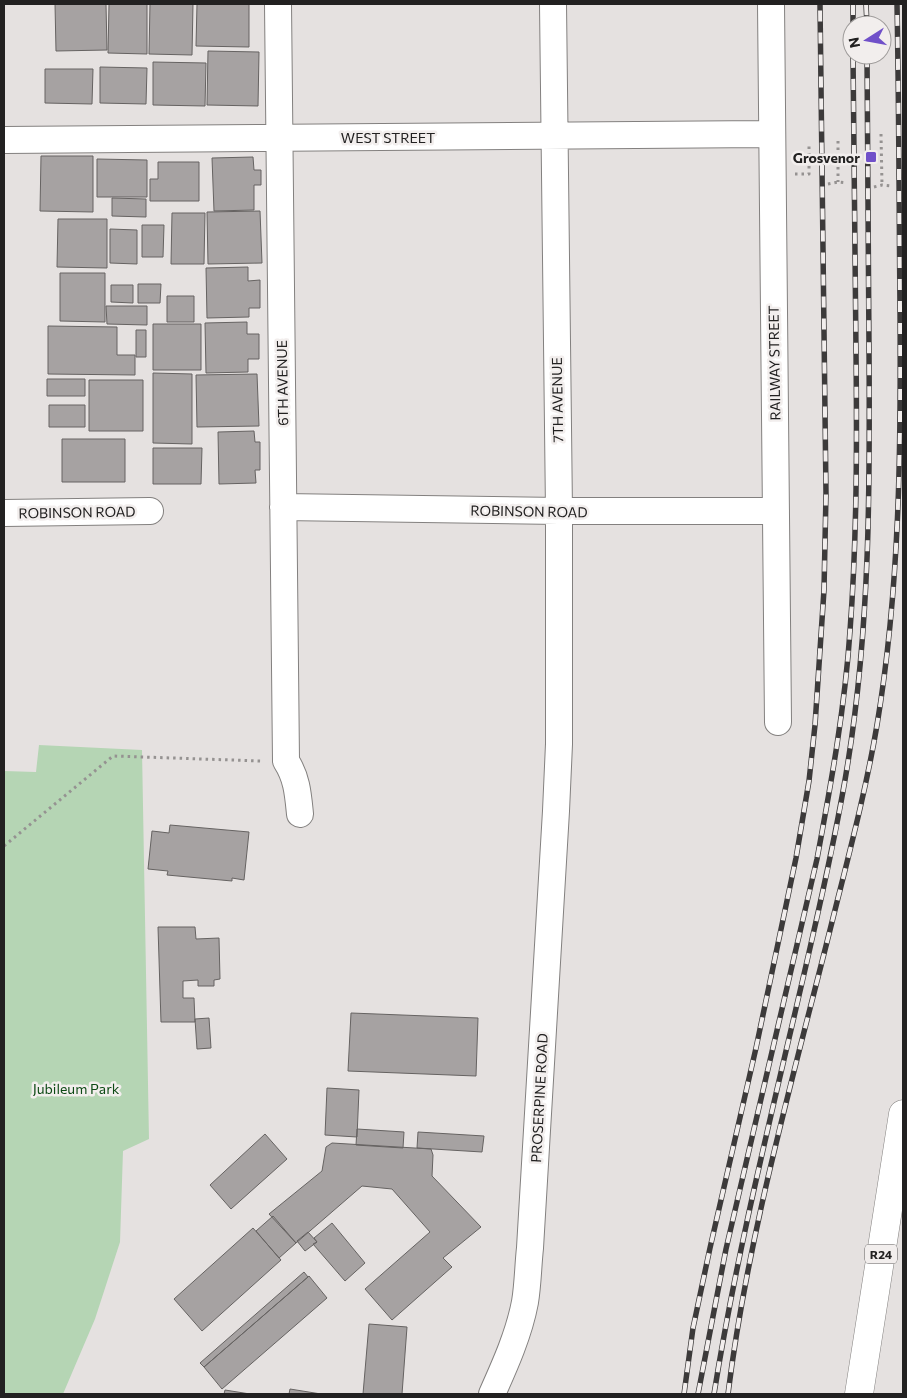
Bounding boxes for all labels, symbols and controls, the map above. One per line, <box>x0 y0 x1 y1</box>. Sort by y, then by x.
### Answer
north arrow <box>842 15 892 65</box>
text: N <box>844 36 863 49</box>
street label: WEST STREET <box>341 129 435 146</box>
place label: Grosvenor <box>793 149 860 166</box>
marker: Grosvenor <box>864 150 878 164</box>
street label: RAILWAY STREET <box>764 305 784 421</box>
street label: 6TH AVENUE <box>273 340 291 426</box>
street label: 7TH AVENUE <box>548 357 566 443</box>
street label: ROBINSON ROAD <box>470 501 588 521</box>
street label: ROBINSON ROAD <box>18 502 136 522</box>
street label: PROSERPINE ROAD <box>527 1033 551 1163</box>
park label: Jubileum Park <box>33 1080 120 1097</box>
road number: R24 <box>865 1244 897 1264</box>

